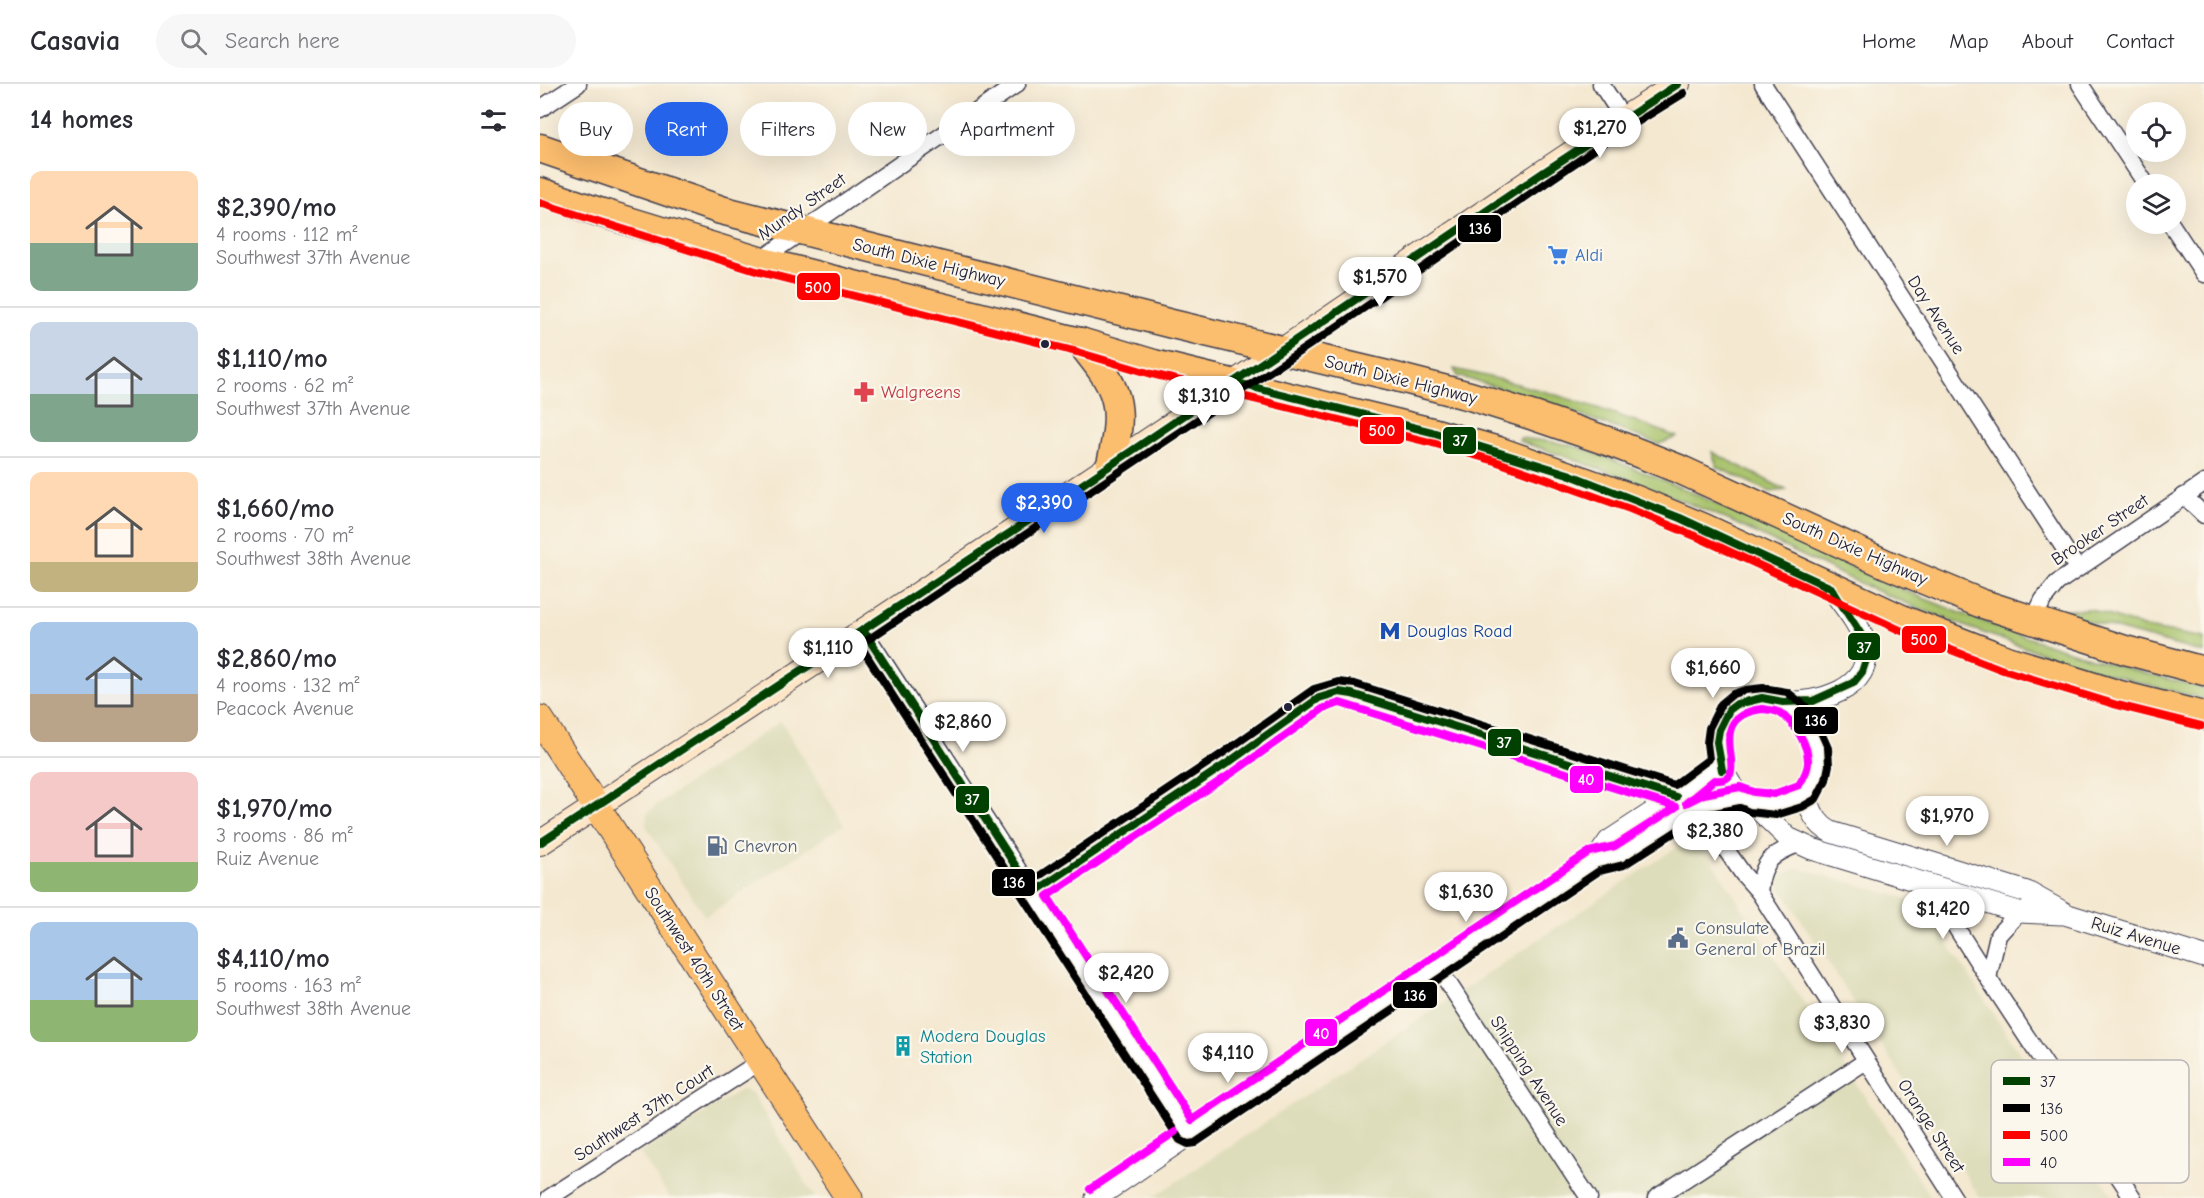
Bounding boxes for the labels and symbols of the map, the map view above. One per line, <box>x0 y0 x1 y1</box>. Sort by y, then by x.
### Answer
pin: $1,270 <box>1551 108 1649 159</box>
street label: Mundy Street <box>754 168 851 245</box>
line badge: 136 <box>1457 214 1502 243</box>
text: 136 <box>1469 220 1491 238</box>
street label: South Dixie Highway <box>850 234 1008 292</box>
supermarket icon: Aldi <box>1546 243 1570 267</box>
place label: Aldi <box>1575 245 1603 266</box>
pin: $1,570 <box>1331 257 1429 308</box>
line badge: 500 <box>796 272 841 301</box>
street label: Day Avenue <box>1903 272 1969 358</box>
text: 500 <box>805 279 831 297</box>
unlabelled marker <box>1039 338 1051 350</box>
street label: South Dixie Highway <box>1322 351 1480 409</box>
pin: $1,310 <box>1155 376 1253 427</box>
pharmacy icon: Walgreens <box>852 380 876 404</box>
place label: Walgreens <box>881 382 960 403</box>
line badge: 500 <box>1359 416 1405 445</box>
text: 500 <box>1369 422 1395 440</box>
line badge: 37 <box>1442 426 1477 455</box>
text: 37 <box>1452 432 1468 450</box>
pin: $2,390 <box>995 483 1093 534</box>
street label: Brooker Street <box>2047 489 2153 570</box>
street label: South Dixie Highway <box>1779 508 1932 591</box>
metro station icon: Douglas Road <box>1378 619 1402 643</box>
place label: Douglas Road <box>1407 621 1512 642</box>
line badge: 500 <box>1901 625 1947 654</box>
pin: $1,110 <box>779 628 877 679</box>
text: 500 <box>1911 631 1937 649</box>
line badge: 37 <box>1847 632 1881 661</box>
text: 37 <box>1856 639 1872 657</box>
pin: $1,660 <box>1664 648 1762 699</box>
unlabelled marker <box>1282 701 1294 713</box>
pin: $2,860 <box>914 702 1012 753</box>
line badge: 136 <box>1793 706 1839 735</box>
text: 136 <box>1805 712 1827 730</box>
line badge: 37 <box>1487 728 1522 757</box>
text: 37 <box>1496 734 1512 752</box>
line badge: 40 <box>1569 765 1604 794</box>
text: 40 <box>1578 771 1594 789</box>
line badge: 37 <box>955 785 990 814</box>
text: 37 <box>964 791 980 809</box>
pin: $1,970 <box>1898 796 1996 847</box>
pin: $2,380 <box>1666 811 1764 862</box>
fuel station icon: Chevron <box>705 834 729 858</box>
place label: Chevron <box>734 836 798 857</box>
line badge: 136 <box>991 868 1036 897</box>
pin: $1,630 <box>1417 872 1515 923</box>
text: 136 <box>1003 874 1025 892</box>
street label: Southwest 40th Street <box>640 883 749 1036</box>
pin: $1,420 <box>1894 889 1992 940</box>
street label: Ruiz Avenue <box>2089 912 2183 960</box>
place label: Consulate General of Brazil <box>1695 918 1826 960</box>
public building icon: Consulate General of Brazil <box>1666 926 1690 950</box>
pin: $2,420 <box>1077 953 1175 1004</box>
line badge: 136 <box>1392 981 1438 1009</box>
text: 136 <box>1404 987 1426 1005</box>
pin: $3,830 <box>1793 1003 1891 1054</box>
street label: Shipping Avenue <box>1486 1012 1572 1130</box>
line badge: 40 <box>1304 1018 1338 1047</box>
text: 40 <box>1313 1025 1329 1043</box>
place label: Modera Douglas Station <box>920 1026 1046 1068</box>
pin: $4,110 <box>1179 1033 1277 1084</box>
building icon: Modera Douglas Station <box>891 1034 915 1058</box>
street label: Southwest 37th Court <box>570 1060 718 1166</box>
legend <box>1991 1060 2189 1183</box>
text: 37 <box>2040 1073 2056 1091</box>
street label: Orange Street <box>1893 1075 1969 1177</box>
text: 136 <box>2040 1100 2063 1118</box>
text: 500 <box>2040 1127 2068 1145</box>
text: 40 <box>2040 1154 2058 1172</box>

